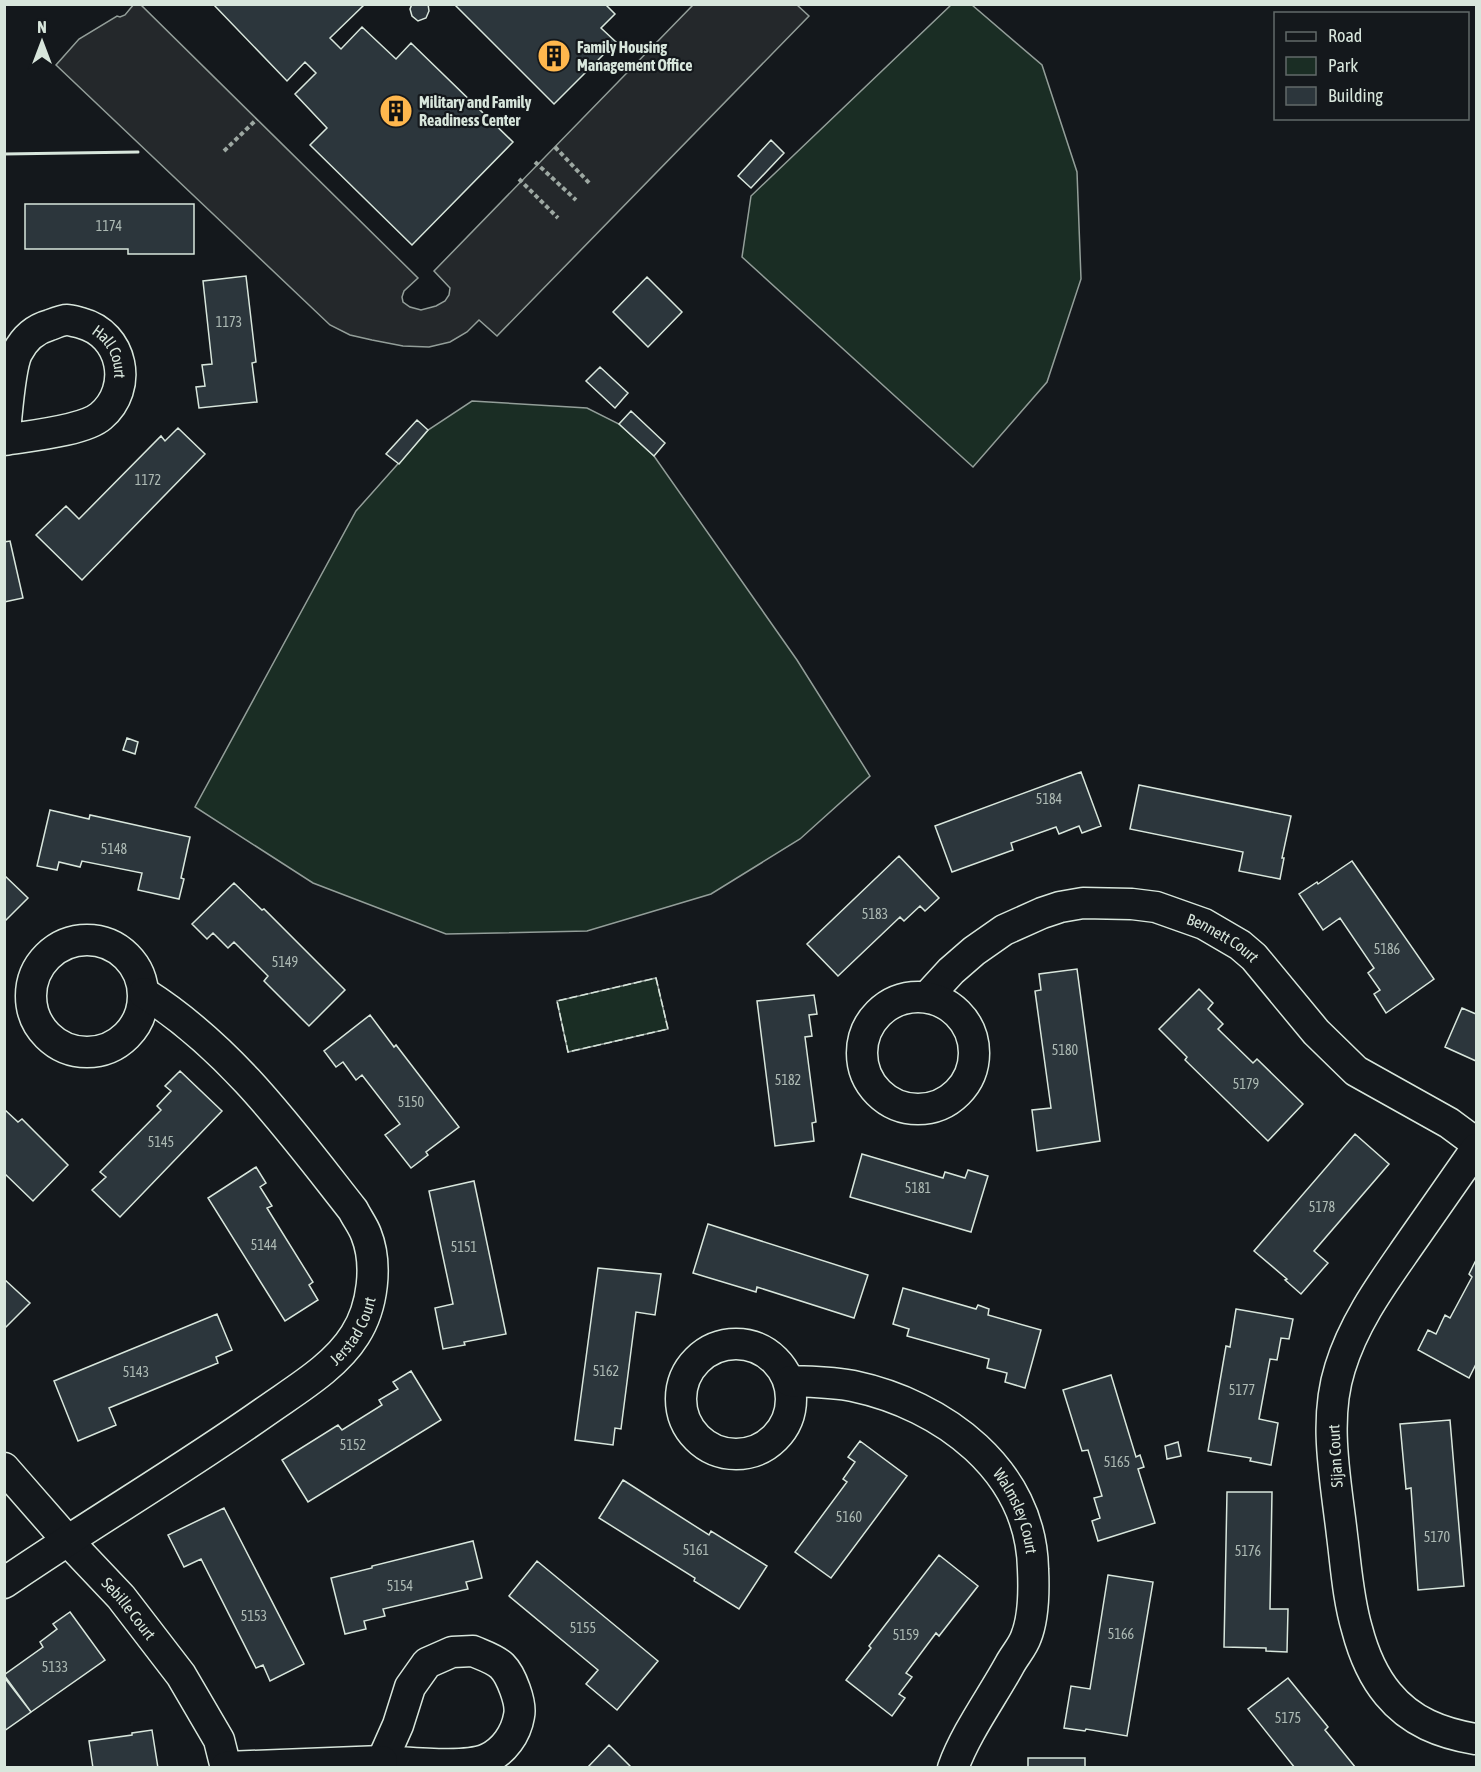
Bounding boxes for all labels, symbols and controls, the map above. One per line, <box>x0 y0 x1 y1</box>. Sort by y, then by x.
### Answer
north arrow <box>12 12 72 72</box>
legend <box>1274 12 1469 120</box>
text: N <box>37 18 47 36</box>
text: Road <box>1328 25 1362 46</box>
building icon: Family Housing Management Office <box>536 38 572 74</box>
place label: Family Housing Management Office <box>577 38 692 74</box>
text: Park <box>1328 55 1358 76</box>
text: Building <box>1328 85 1383 106</box>
building icon: Military and Family Readiness Center <box>378 93 414 129</box>
place label: Military and Family Readiness Center <box>419 93 532 129</box>
house number: 1174 <box>96 218 123 234</box>
house number: 1173 <box>216 314 242 330</box>
street label: Hall Court <box>89 321 129 379</box>
house number: 1172 <box>135 472 161 488</box>
house number: 5184 <box>1036 791 1063 807</box>
house number: 5148 <box>101 841 128 857</box>
house number: 5183 <box>862 906 888 922</box>
street label: Bennett Court <box>1185 910 1263 965</box>
house number: 5186 <box>1374 941 1401 957</box>
house number: 5149 <box>272 954 298 970</box>
house number: 5180 <box>1052 1042 1079 1058</box>
house number: 5182 <box>775 1072 801 1088</box>
house number: 5179 <box>1233 1076 1259 1092</box>
house number: 5150 <box>398 1094 425 1110</box>
house number: 5145 <box>148 1134 174 1150</box>
house number: 5181 <box>905 1180 931 1196</box>
house number: 5178 <box>1309 1199 1336 1215</box>
house number: 5144 <box>251 1237 278 1253</box>
house number: 5151 <box>451 1239 477 1255</box>
street label: Jerstad Court <box>326 1295 379 1368</box>
house number: 5162 <box>593 1363 619 1379</box>
house number: 5143 <box>123 1364 149 1380</box>
house number: 5177 <box>1229 1382 1255 1398</box>
street label: Sijan Court <box>1324 1424 1347 1488</box>
house number: 5152 <box>340 1437 366 1453</box>
house number: 5165 <box>1104 1454 1130 1470</box>
street label: Walmsley Court <box>990 1465 1041 1555</box>
house number: 5160 <box>836 1509 863 1525</box>
house number: 5170 <box>1424 1529 1451 1545</box>
house number: 5161 <box>683 1542 709 1558</box>
house number: 5176 <box>1235 1543 1262 1559</box>
street label: Sebille Court <box>98 1574 160 1643</box>
house number: 5154 <box>387 1578 414 1594</box>
house number: 5153 <box>241 1608 267 1624</box>
house number: 5155 <box>570 1620 596 1636</box>
house number: 5166 <box>1108 1626 1135 1642</box>
house number: 5159 <box>893 1627 919 1643</box>
house number: 5133 <box>42 1659 68 1675</box>
house number: 5175 <box>1275 1710 1301 1726</box>

